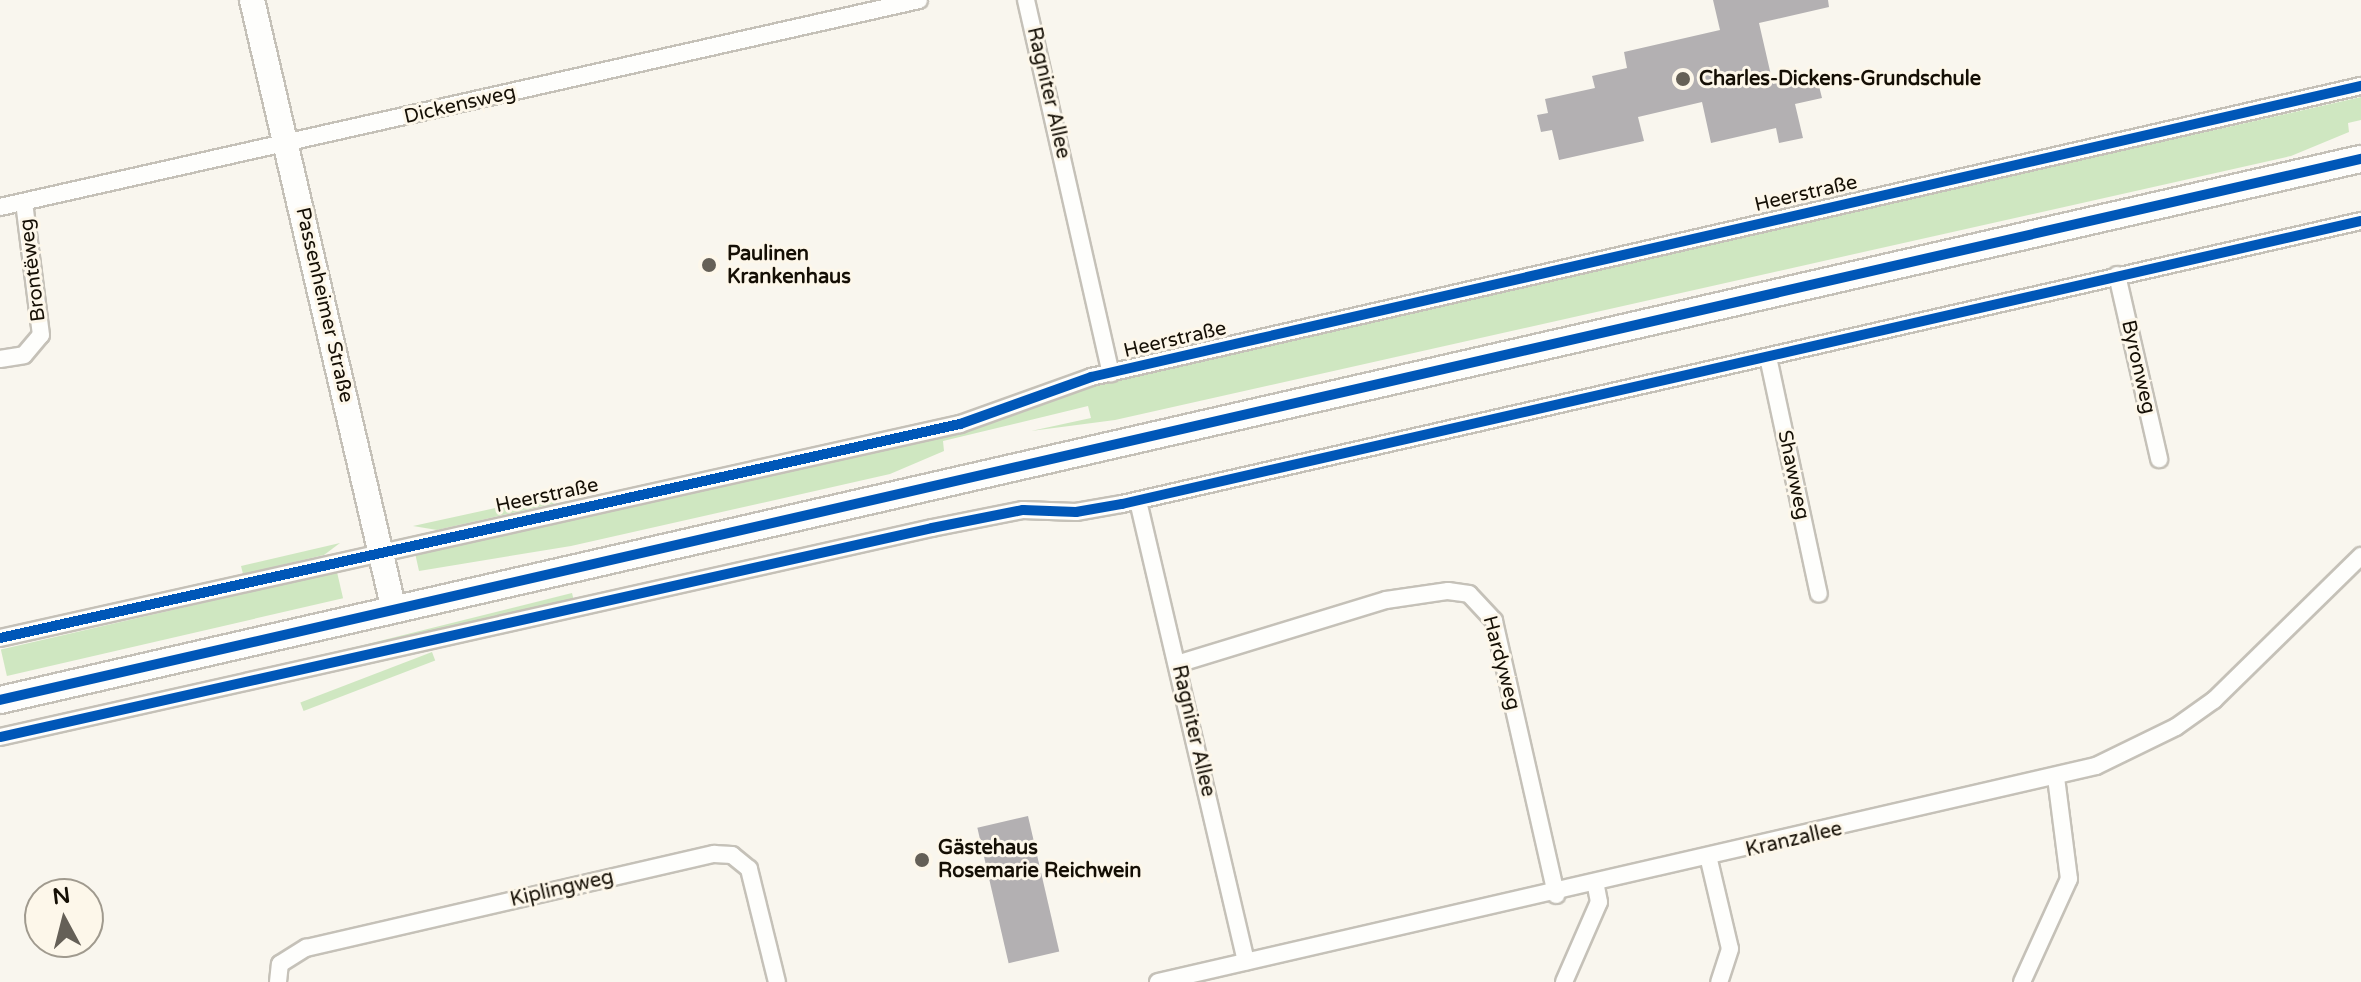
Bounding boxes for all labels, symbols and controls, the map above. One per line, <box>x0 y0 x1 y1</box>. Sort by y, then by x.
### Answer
street label: Ragniter Allee <box>1021 25 1075 161</box>
place label: Charles-Dickens-Grundschule <box>1699 67 1981 91</box>
marker: Charles-Dickens-Grundschule <box>1674 70 1692 88</box>
street label: Dickensweg <box>402 81 518 129</box>
street label: Heerstraße <box>1752 171 1860 217</box>
street label: Passenheimer Straße <box>290 205 358 405</box>
street label: Brontëweg <box>15 217 51 323</box>
place label: Paulinen Krankenhaus <box>727 242 851 289</box>
marker: Paulinen Krankenhaus <box>698 254 720 276</box>
street label: Heerstraße <box>1121 317 1229 363</box>
street label: Byronweg <box>2116 318 2160 416</box>
street label: Shawweg <box>1772 428 1814 522</box>
street label: Heerstraße <box>493 473 601 519</box>
street label: Hardyweg <box>1477 613 1525 713</box>
street label: Ragniter Allee <box>1166 663 1220 799</box>
street label: Kranzallee <box>1743 817 1845 863</box>
place label: Gästehaus Rosemarie Reichwein <box>938 836 1141 883</box>
marker: Gästehaus Rosemarie Reichwein <box>913 851 931 869</box>
street label: Kiplingweg <box>508 865 616 913</box>
north arrow <box>24 878 104 958</box>
text: N <box>51 882 72 910</box>

